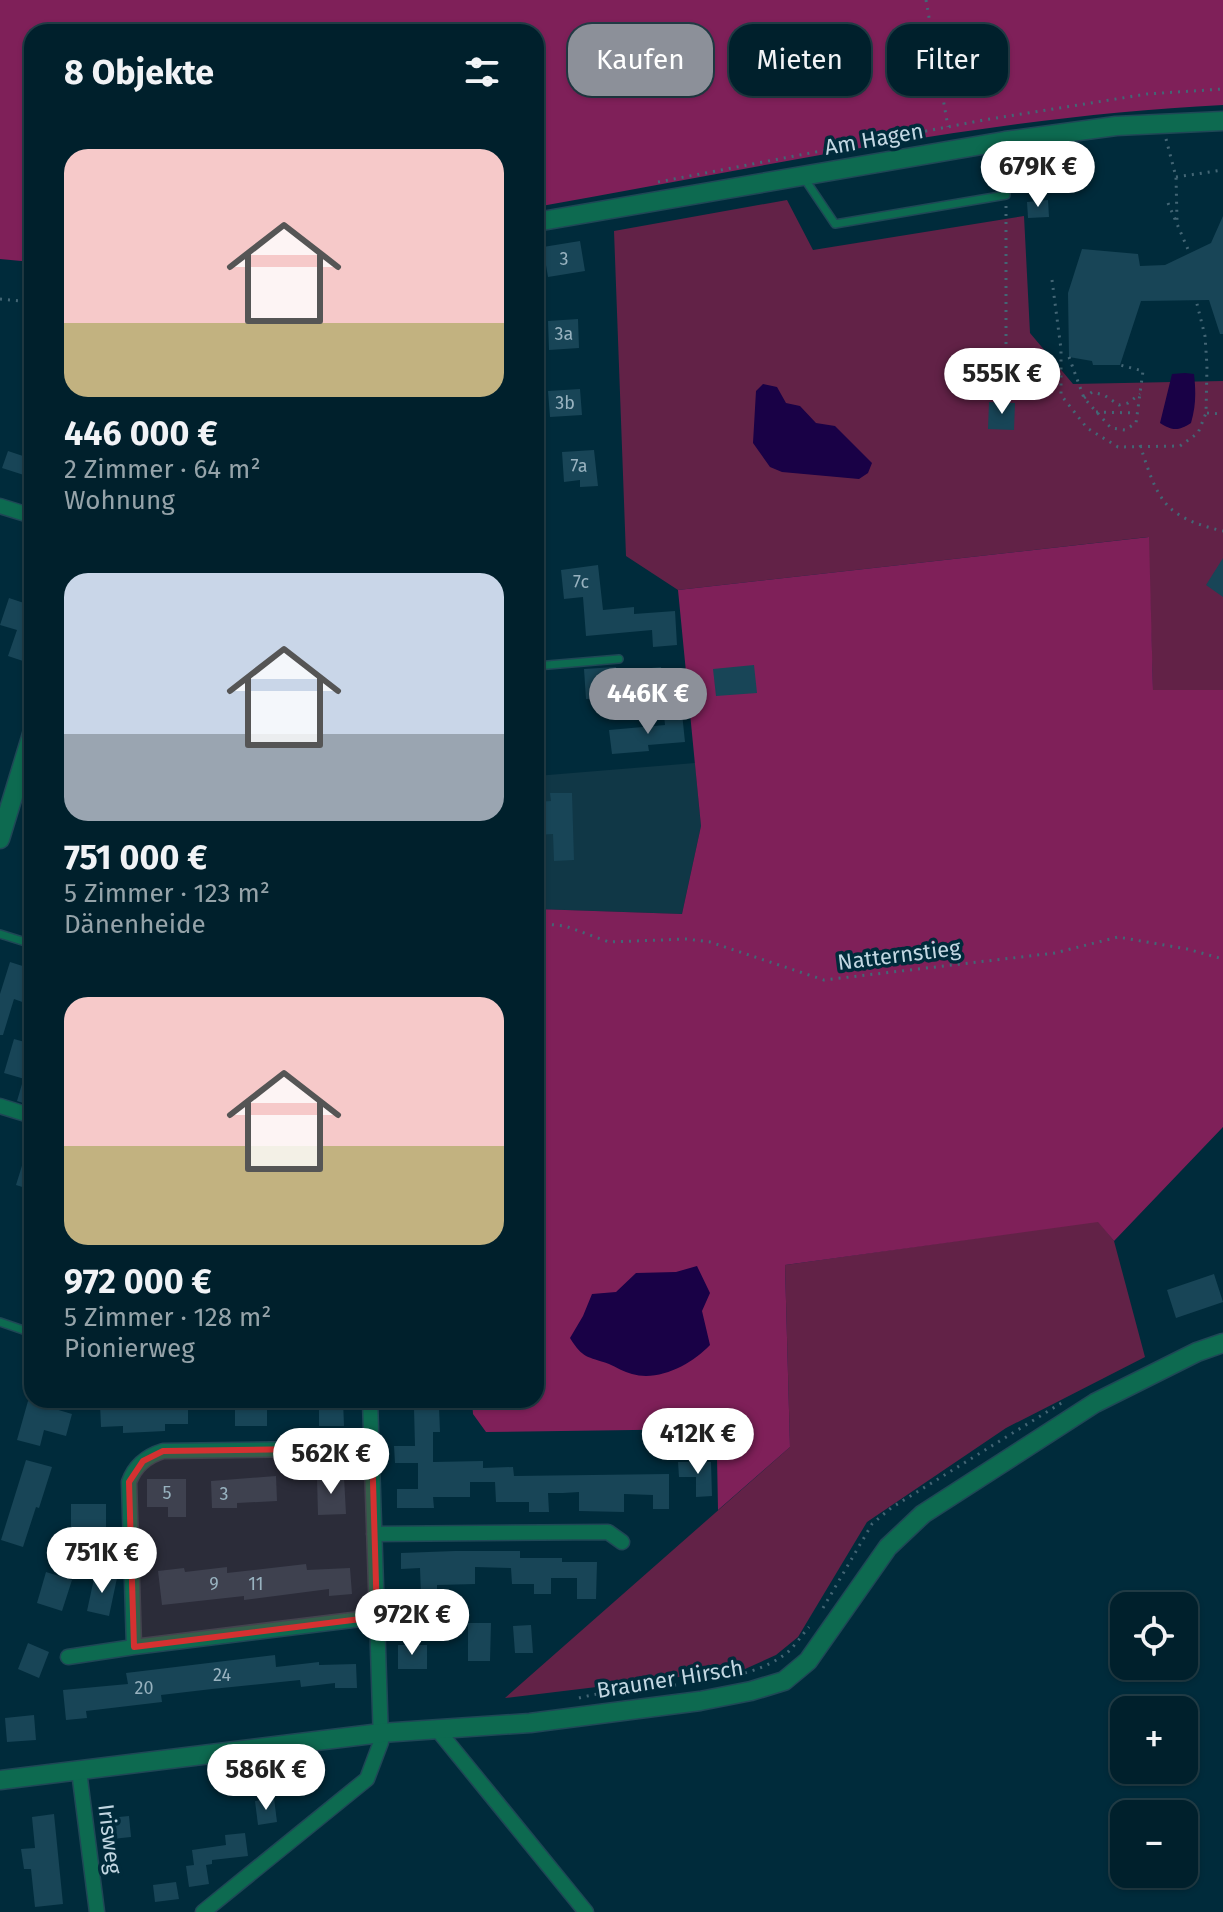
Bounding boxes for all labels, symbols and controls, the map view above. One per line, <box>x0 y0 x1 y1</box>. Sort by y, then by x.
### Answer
chip: Kaufen <box>568 24 713 96</box>
chip: Mieten <box>729 24 871 96</box>
chip: Filter <box>887 24 1008 96</box>
icon: filters <box>460 50 504 94</box>
text: 8 Objekte <box>64 52 214 93</box>
street label: Am Hagen <box>822 117 926 161</box>
pin: 679K € <box>973 141 1103 209</box>
text: 679K € <box>999 151 1077 182</box>
icon: home <box>212 201 356 345</box>
house number: 3 <box>560 248 568 270</box>
house number: 3a <box>555 323 573 345</box>
pin: 555K € <box>937 348 1067 416</box>
text: 555K € <box>962 358 1042 389</box>
house number: 3b <box>555 392 575 414</box>
text: 446 000 € <box>64 413 217 454</box>
text: 2 Zimmer · 64 m² <box>64 454 261 485</box>
house number: 7a <box>570 455 588 477</box>
text: Wohnung <box>64 485 175 516</box>
house number: 7c <box>573 571 589 593</box>
icon: home <box>212 625 356 769</box>
pin: 446K € <box>583 668 713 736</box>
text: 446K € <box>607 678 689 709</box>
text: 751 000 € <box>64 837 207 878</box>
text: 5 Zimmer · 123 m² <box>64 878 270 909</box>
text: Dänenheide <box>64 909 206 940</box>
street label: Natternstieg <box>836 934 963 976</box>
icon: home <box>212 1049 356 1193</box>
text: 972 000 € <box>64 1261 212 1302</box>
text: 5 Zimmer · 128 m² <box>64 1302 272 1333</box>
text: Pionierweg <box>64 1333 195 1364</box>
pin: 412K € <box>633 1408 763 1476</box>
text: 412K € <box>660 1418 736 1449</box>
pin: 562K € <box>266 1428 396 1496</box>
text: 562K € <box>291 1438 371 1469</box>
house number: 5 <box>162 1482 172 1504</box>
house number: 3 <box>220 1483 228 1505</box>
pin: 751K € <box>37 1527 167 1595</box>
text: 751K € <box>65 1537 139 1568</box>
house number: 9 <box>209 1573 219 1595</box>
house number: 11 <box>248 1573 264 1595</box>
pin: 972K € <box>347 1589 477 1657</box>
map controls <box>1110 1592 1198 1888</box>
button: locate <box>1110 1592 1198 1680</box>
text: 972K € <box>373 1599 451 1630</box>
street label: Brauner Hirsch <box>595 1654 745 1704</box>
house number: 24 <box>213 1664 231 1686</box>
house number: 20 <box>135 1677 153 1699</box>
button: + <box>1110 1696 1198 1784</box>
pin: 586K € <box>201 1744 331 1812</box>
text: 586K € <box>225 1754 307 1785</box>
button: − <box>1110 1800 1198 1888</box>
street label: Irisweg <box>92 1802 128 1876</box>

